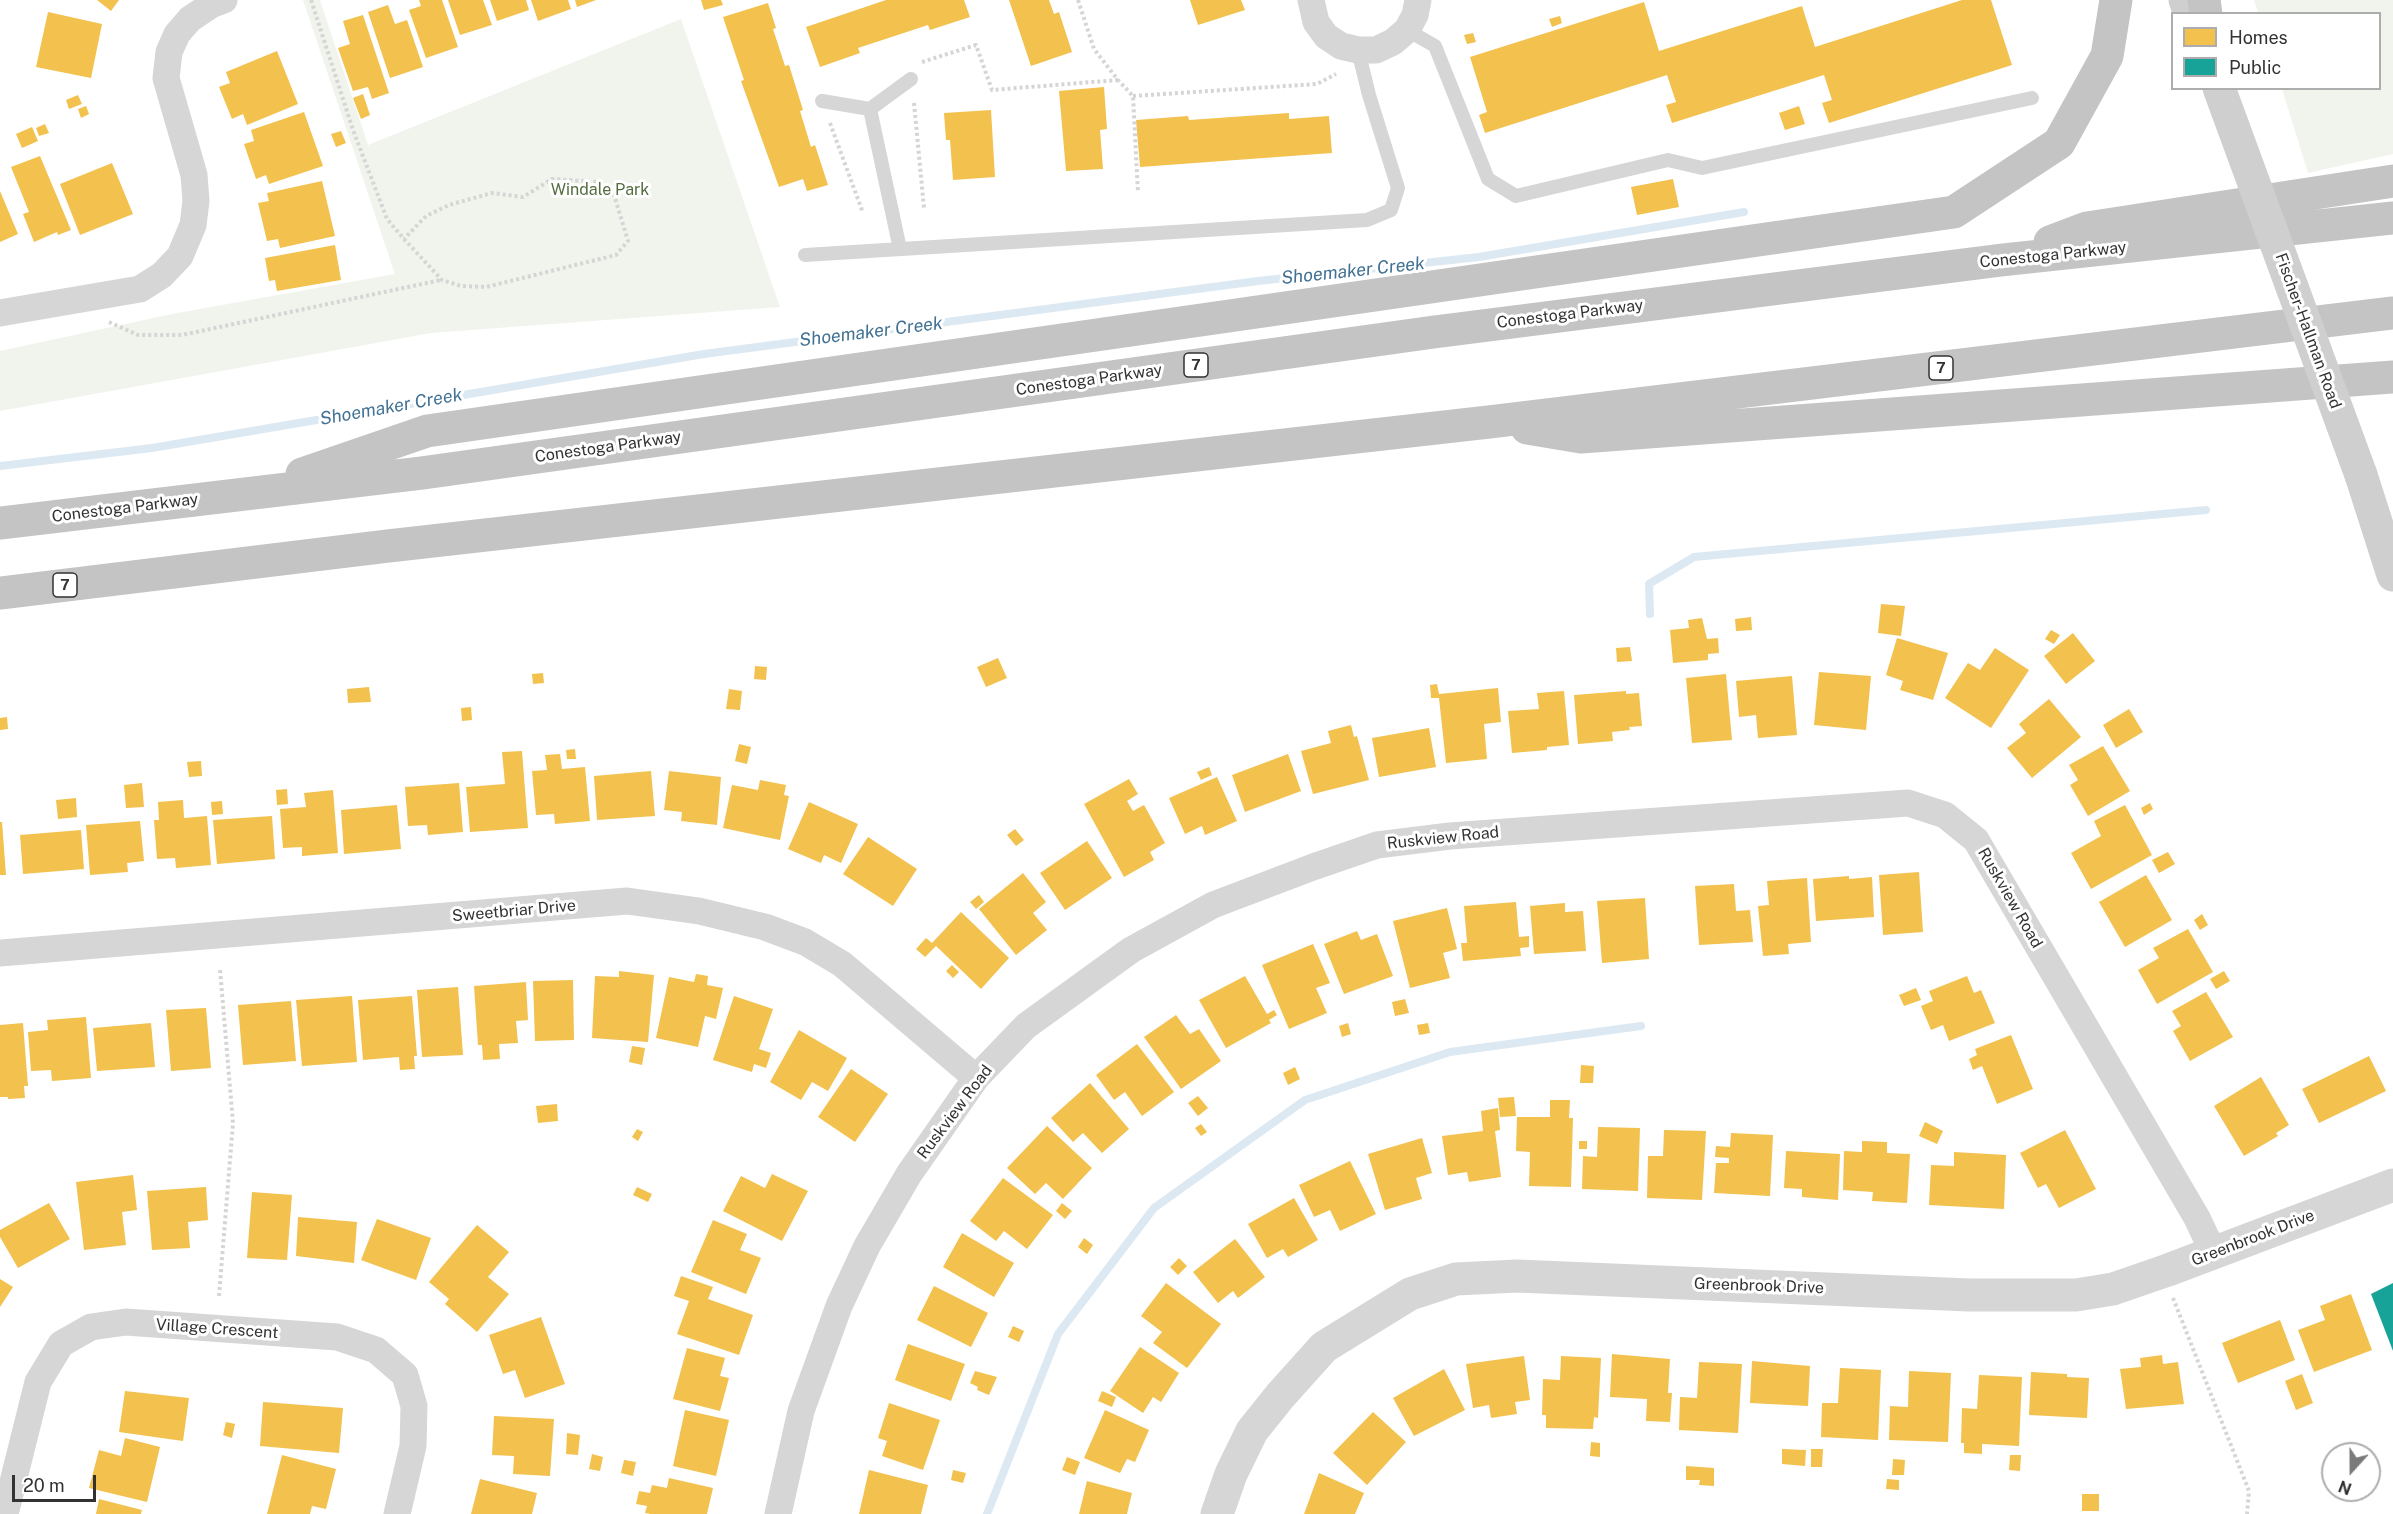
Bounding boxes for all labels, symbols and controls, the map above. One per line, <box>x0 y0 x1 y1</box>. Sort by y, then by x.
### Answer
legend <box>2171 12 2381 90</box>
text: Homes <box>2229 27 2288 48</box>
text: Public <box>2229 57 2281 78</box>
park label: Windale Park <box>551 180 649 200</box>
street label: Conestoga Parkway <box>1979 238 2127 272</box>
street label: Fischer-Hallman Road <box>2271 251 2345 411</box>
water label: Shoemaker Creek <box>1280 253 1426 289</box>
street label: Conestoga Parkway <box>1496 295 1644 333</box>
water label: Shoemaker Creek <box>798 312 944 352</box>
road number: 7 <box>1184 353 1208 377</box>
road number: 7 <box>1929 356 1953 380</box>
street label: Conestoga Parkway <box>1015 360 1163 400</box>
water label: Shoemaker Creek <box>318 384 464 430</box>
street label: Conestoga Parkway <box>534 427 682 467</box>
street label: Conestoga Parkway <box>51 489 199 527</box>
road number: 7 <box>53 573 77 597</box>
street label: Ruskview Road <box>1386 823 1500 853</box>
street label: Ruskview Road <box>1974 844 2046 952</box>
street label: Sweetbriar Drive <box>451 896 577 926</box>
street label: Ruskview Road <box>913 1061 997 1163</box>
street label: Greenbrook Drive <box>2189 1206 2317 1270</box>
street label: Greenbrook Drive <box>1694 1274 1824 1298</box>
street label: Village Crescent <box>155 1315 279 1343</box>
north arrow <box>2321 1442 2381 1502</box>
scale bar <box>15 1463 99 1501</box>
text: 20 m <box>23 1475 65 1496</box>
text: N <box>2336 1476 2354 1499</box>

